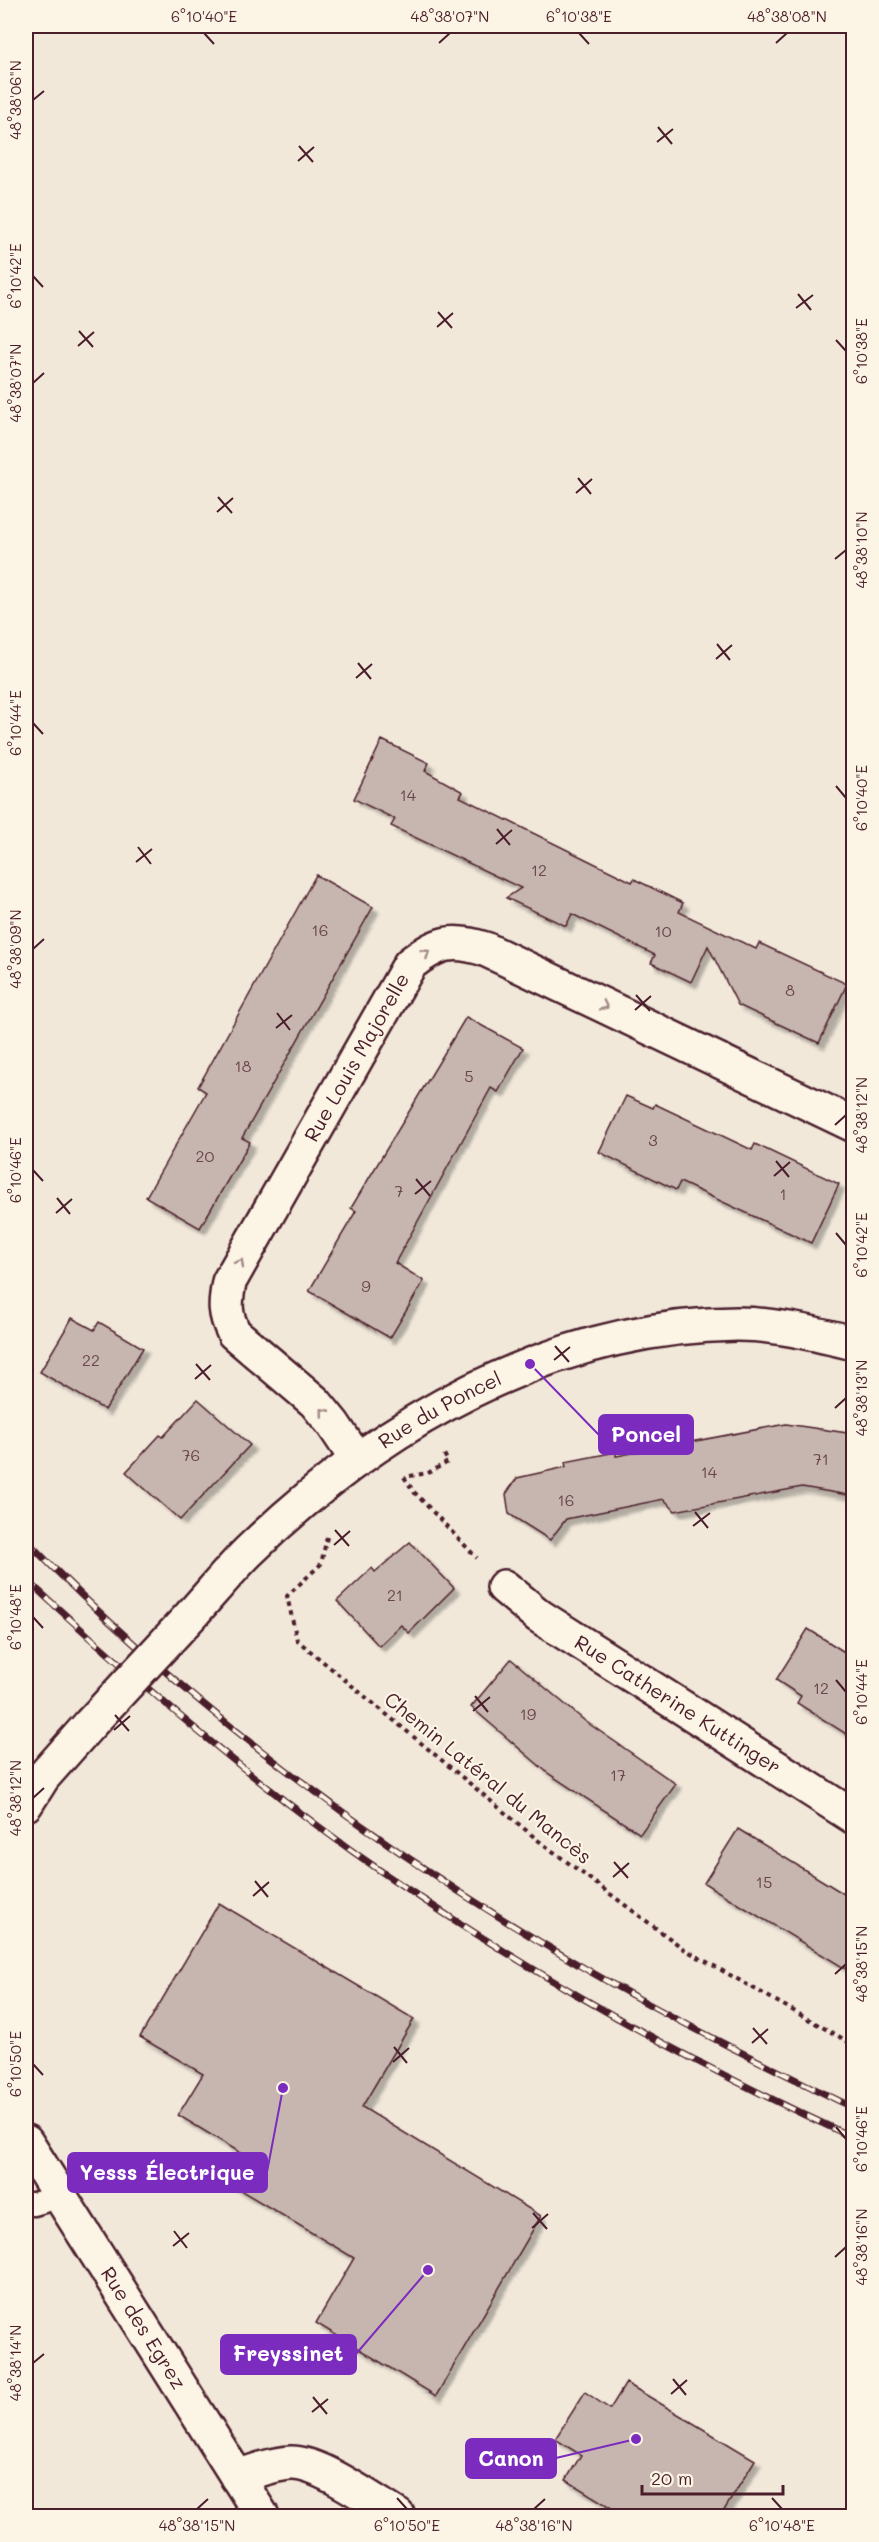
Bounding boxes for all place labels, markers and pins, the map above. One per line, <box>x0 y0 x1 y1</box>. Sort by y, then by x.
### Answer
callout: Poncel <box>599 1415 693 1454</box>
callout: Yesss Électrique <box>68 2153 267 2192</box>
callout: Freyssinet <box>221 2335 356 2374</box>
callout: Canon <box>466 2439 556 2478</box>

